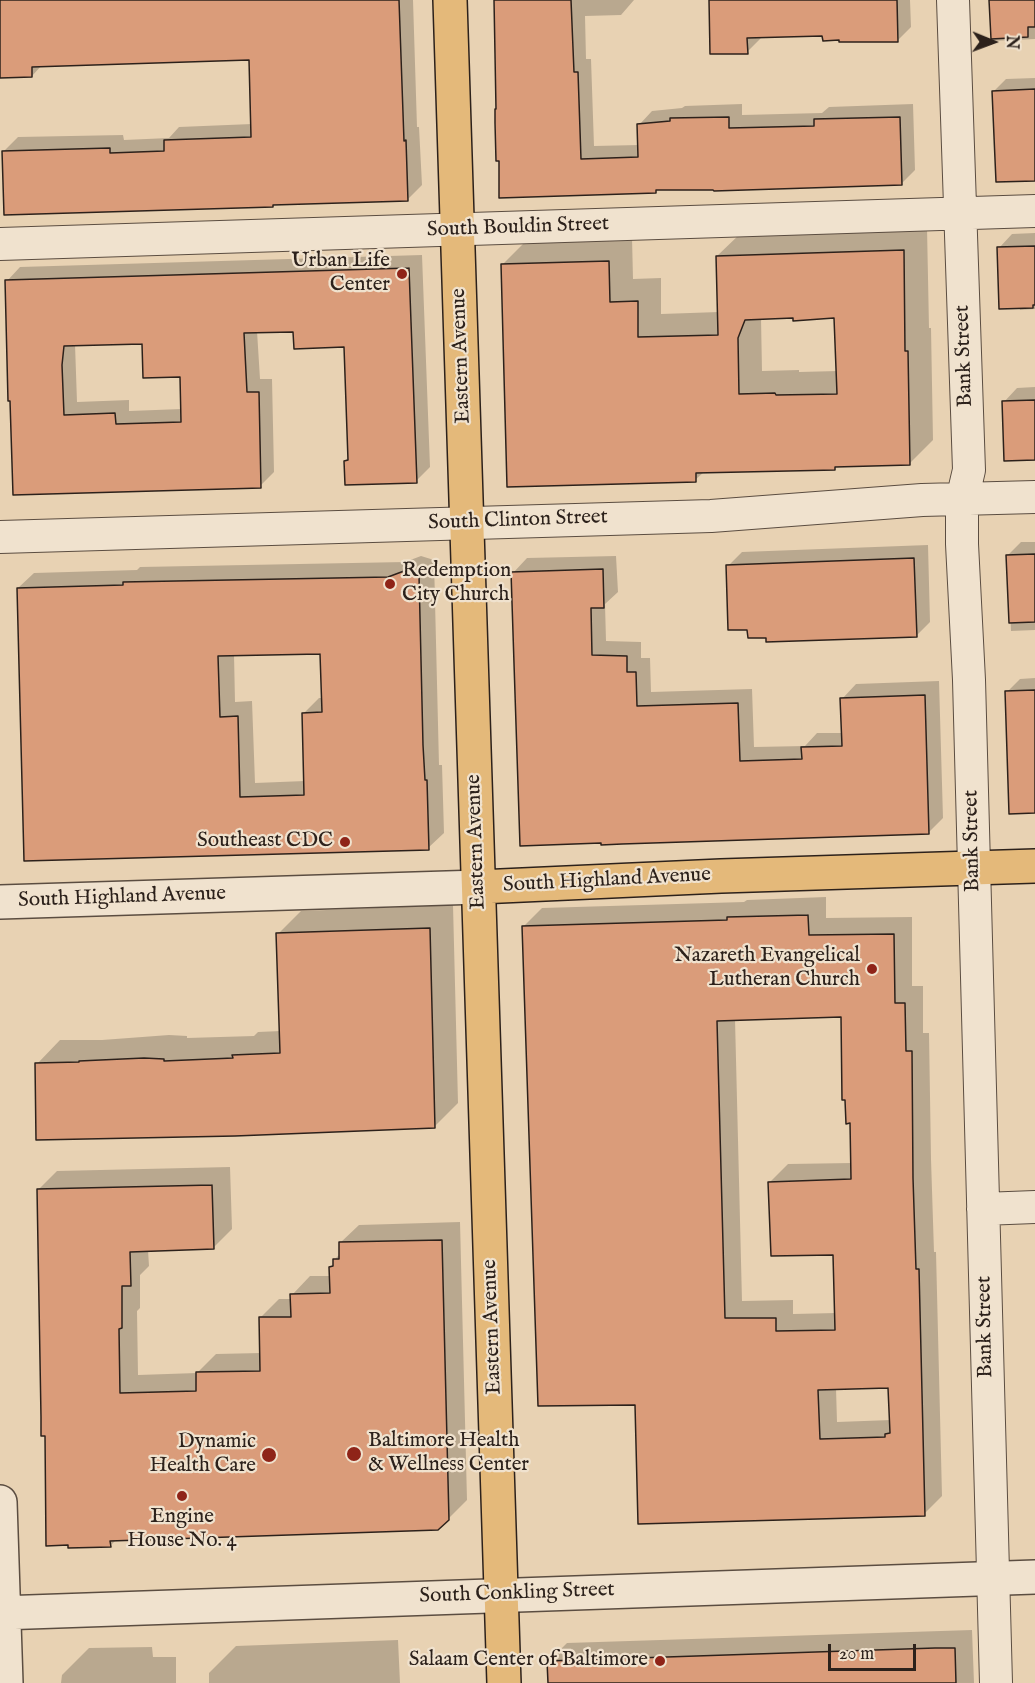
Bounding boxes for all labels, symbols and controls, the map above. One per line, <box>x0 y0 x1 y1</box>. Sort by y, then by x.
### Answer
north arrow <box>963 12 1023 72</box>
text: N <box>1001 35 1021 49</box>
street label: South Bouldin Street <box>426 212 610 244</box>
place label: Urban Life Center <box>291 249 390 299</box>
marker: Urban Life Center <box>395 267 409 281</box>
street label: Eastern Avenue <box>447 288 477 424</box>
street label: Bank Street <box>951 305 979 407</box>
street label: South Clinton Street <box>428 505 608 537</box>
place label: Redemption City Church <box>402 559 511 609</box>
marker: Redemption City Church <box>383 577 397 591</box>
street label: Eastern Avenue <box>462 774 492 910</box>
street label: Bank Street <box>960 790 986 892</box>
place label: Southeast CDC <box>197 829 333 855</box>
marker: Southeast CDC <box>338 835 352 849</box>
street label: South Highland Avenue <box>502 863 712 899</box>
street label: South Highland Avenue <box>18 882 226 914</box>
place label: Nazareth Evangelical Lutheran Church <box>674 944 860 994</box>
marker: Nazareth Evangelical Lutheran Church <box>865 962 879 976</box>
street label: Eastern Avenue <box>478 1259 508 1395</box>
street label: Bank Street <box>973 1276 999 1378</box>
place label: Baltimore Health & Wellness Center <box>368 1429 529 1479</box>
place label: Dynamic Health Care <box>149 1430 256 1480</box>
marker: Baltimore Health & Wellness Center <box>345 1445 363 1463</box>
marker: Dynamic Health Care <box>260 1446 278 1464</box>
marker: Engine House No. 4 <box>175 1489 189 1503</box>
place label: Engine House No. 4 <box>127 1505 237 1555</box>
street label: South Conkling Street <box>419 1578 615 1610</box>
scale bar <box>831 1632 920 1670</box>
text: 20 m <box>839 1643 874 1666</box>
place label: Salaam Center of Baltimore <box>409 1648 648 1674</box>
marker: Salaam Center of Baltimore <box>653 1654 667 1668</box>

